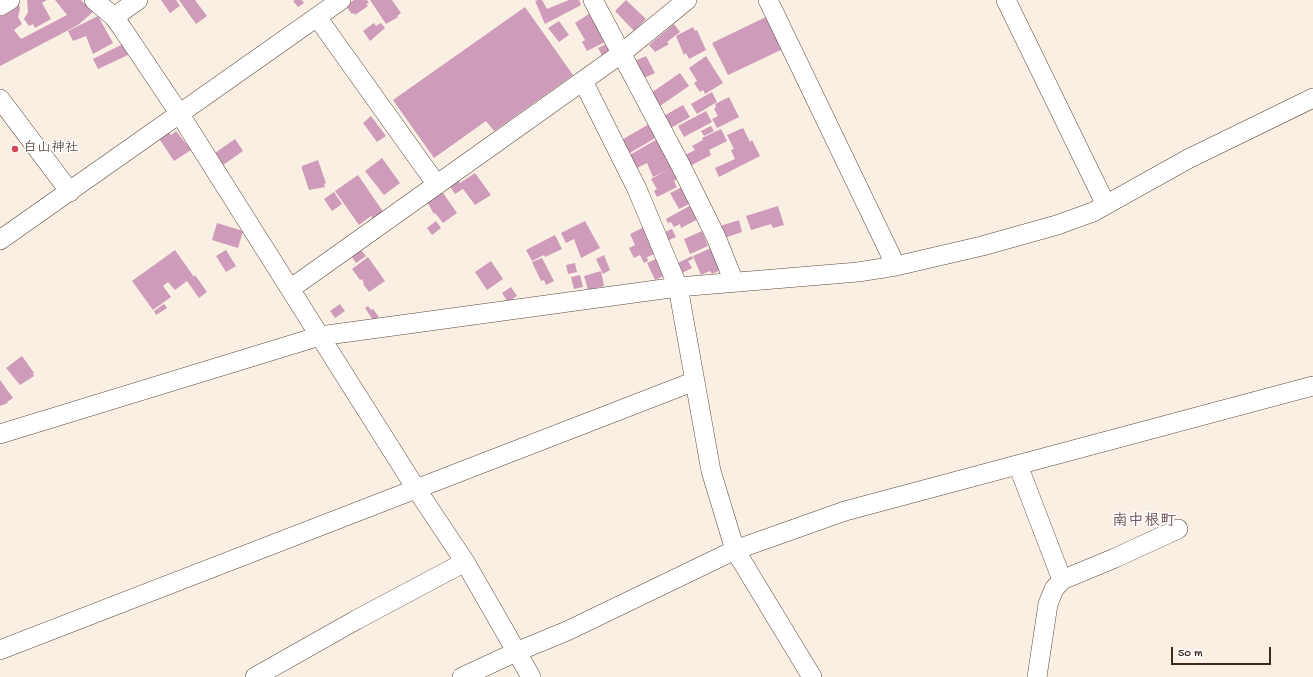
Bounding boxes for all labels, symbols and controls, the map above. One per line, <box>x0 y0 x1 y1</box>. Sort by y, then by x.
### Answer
place label: 白山神社 <box>23 141 79 157</box>
marker: 白山神社 <box>10 144 20 154</box>
district label: 南中根町 <box>1112 513 1176 533</box>
scale bar <box>1173 639 1273 665</box>
text: 50 m <box>1178 647 1203 661</box>

